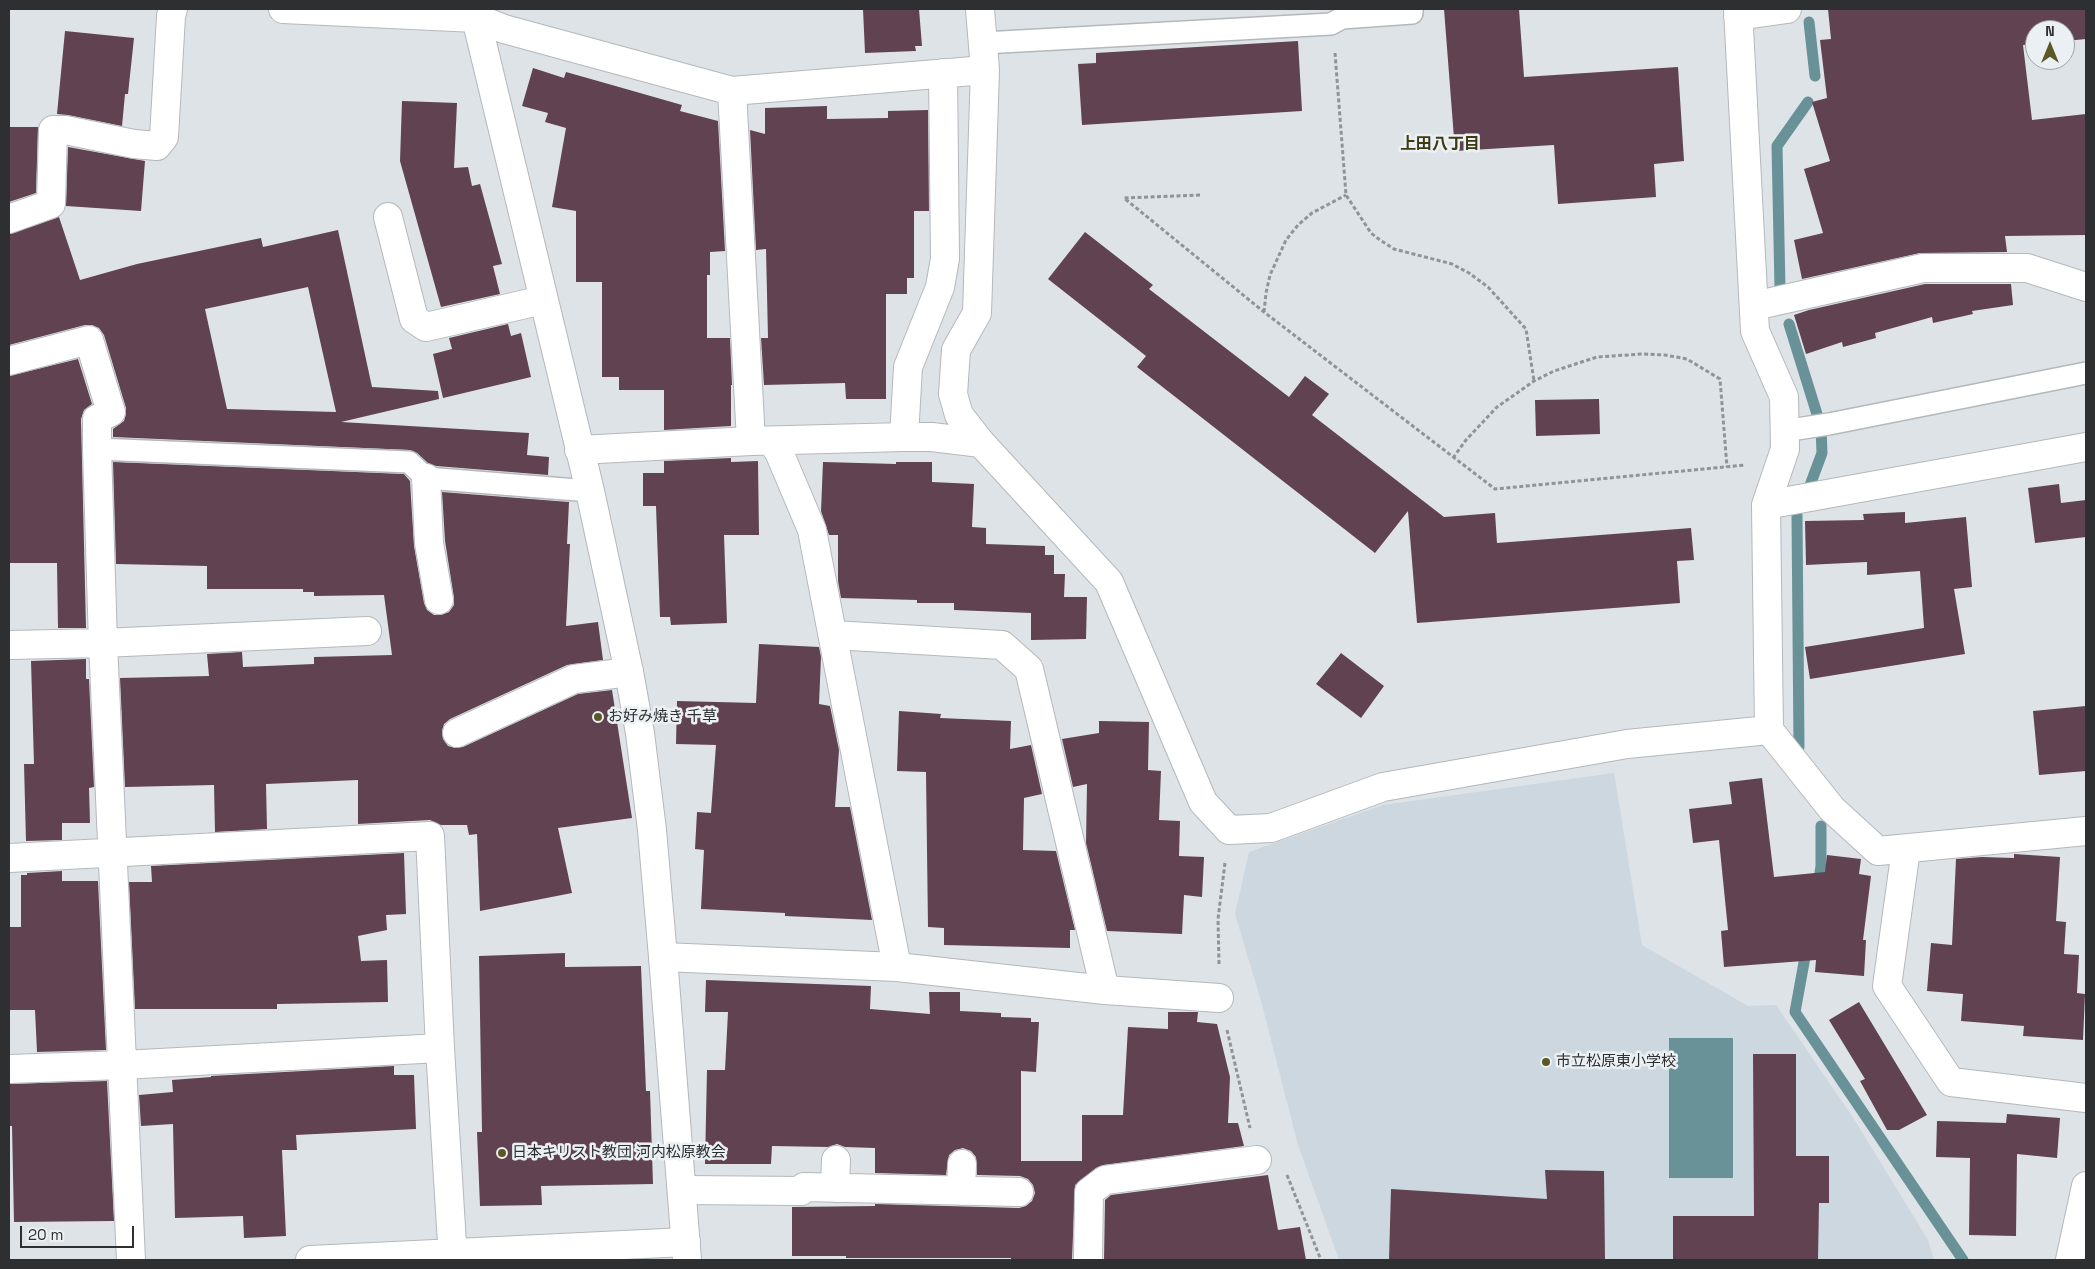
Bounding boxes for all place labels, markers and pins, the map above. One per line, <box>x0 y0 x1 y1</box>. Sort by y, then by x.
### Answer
place label: お好み焼き 千草 <box>608 708 717 726</box>
marker: お好み焼き 千草 <box>592 711 604 723</box>
place label: 市立松原東小学校 <box>1556 1053 1676 1071</box>
marker: 市立松原東小学校 <box>1540 1056 1552 1068</box>
place label: 日本キリスト教団 河内松原教会 <box>512 1144 726 1162</box>
marker: 日本キリスト教団 河内松原教会 <box>496 1147 508 1159</box>

